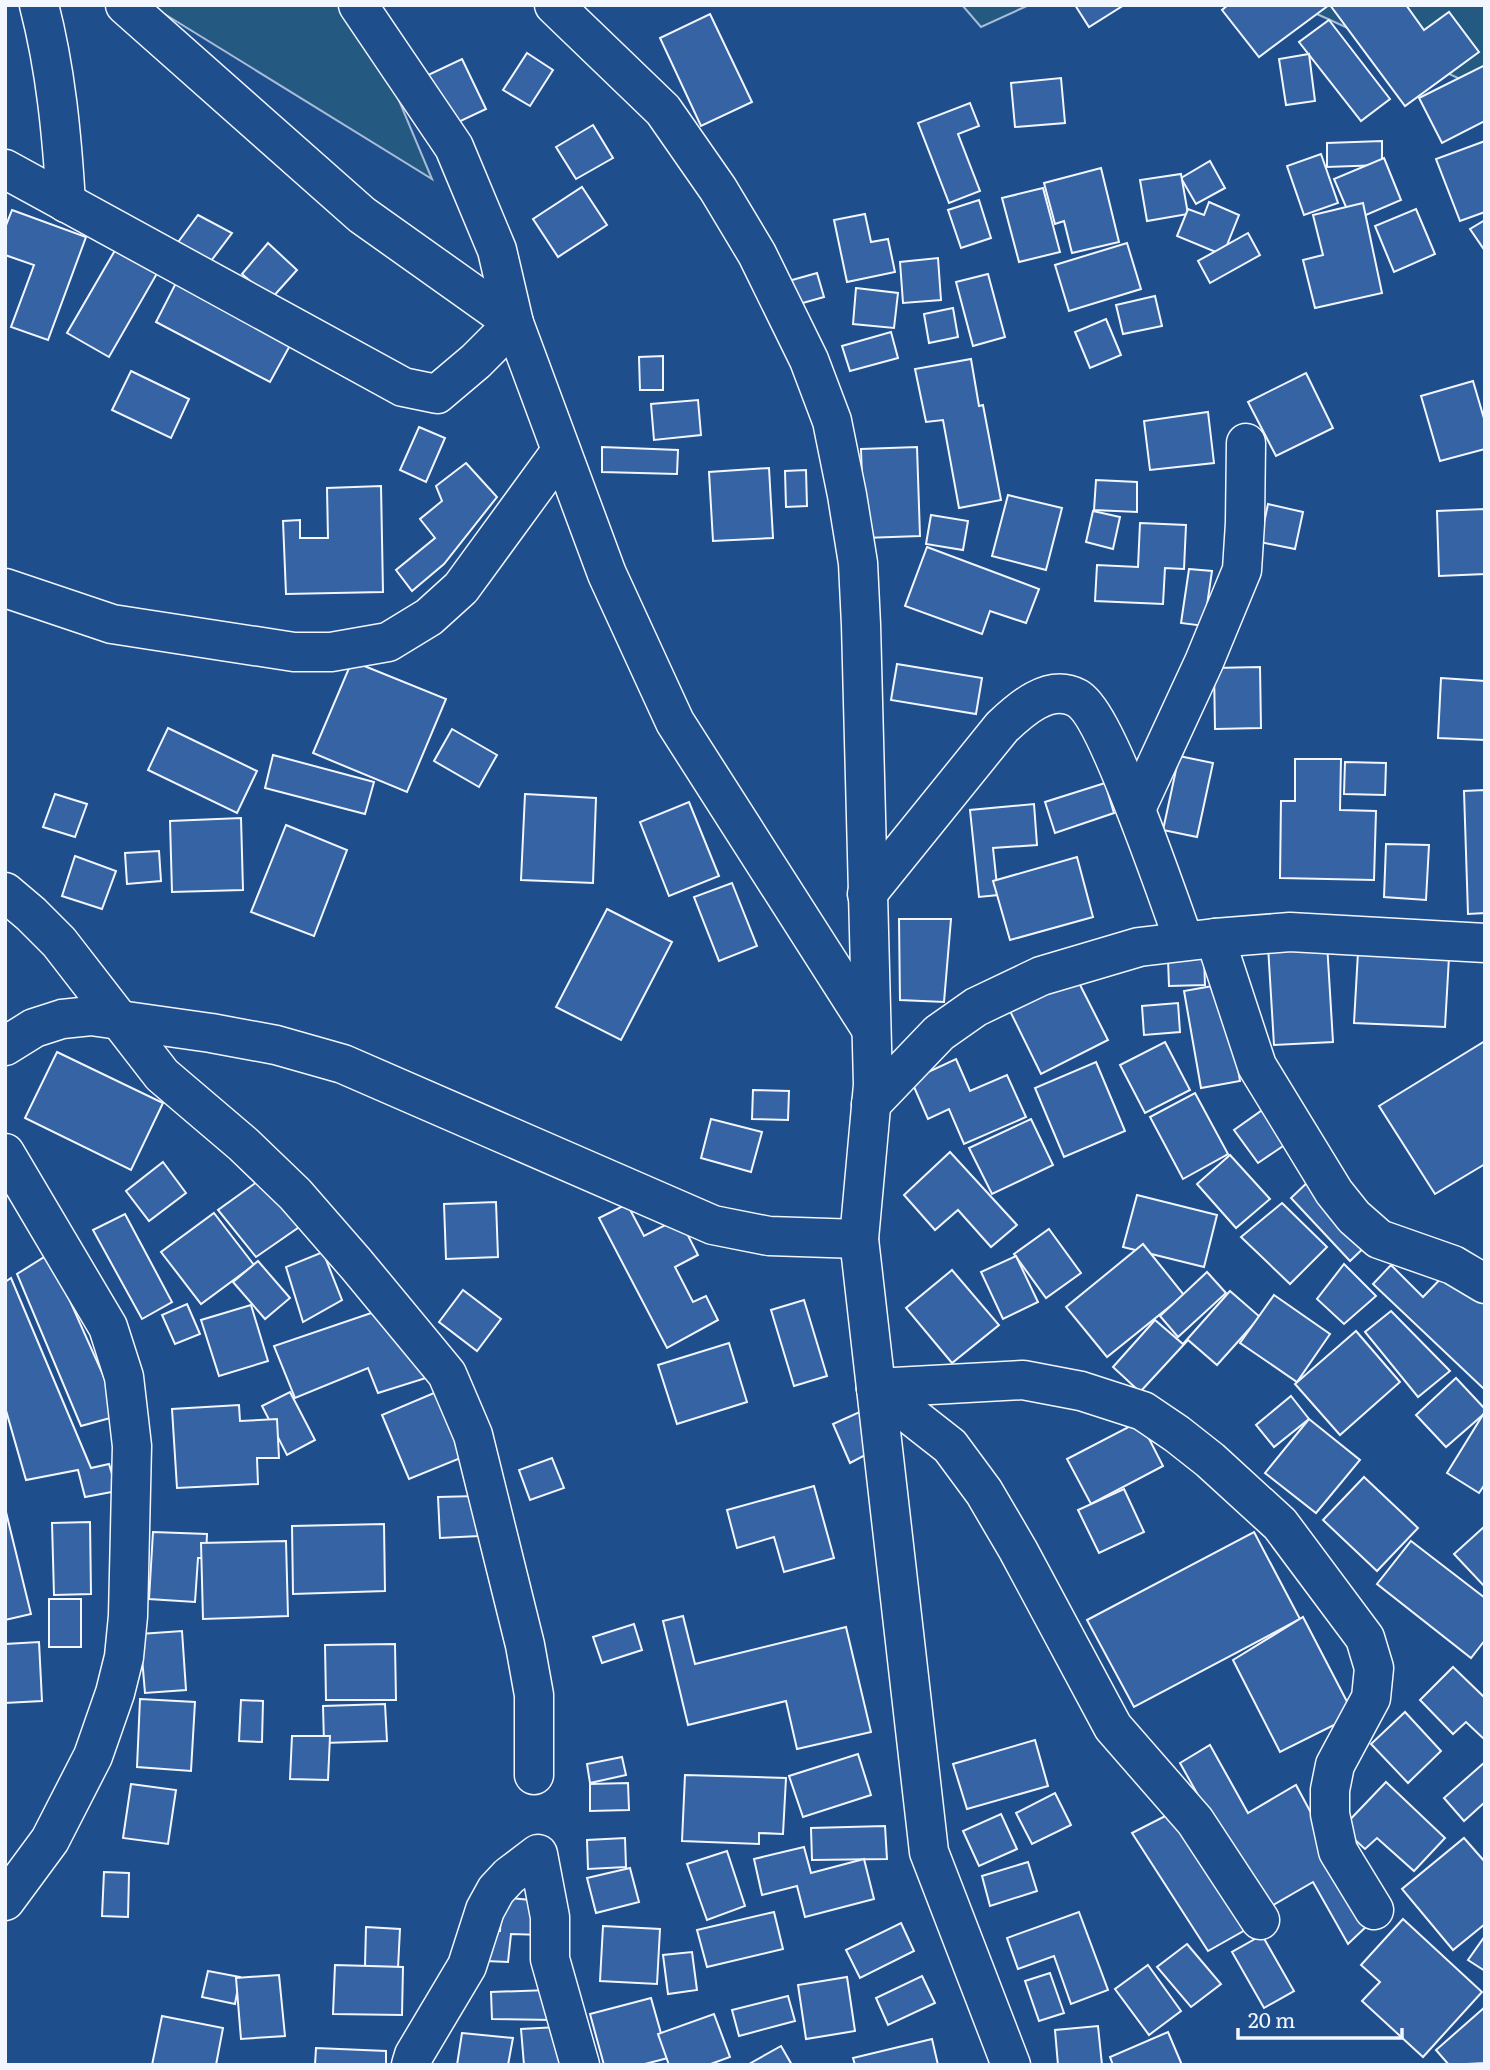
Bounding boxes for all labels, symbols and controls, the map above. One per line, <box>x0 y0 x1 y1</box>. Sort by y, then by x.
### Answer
scale bar <box>1238 1996 1402 2040</box>
text: 20 m <box>1248 2003 1295 2034</box>

